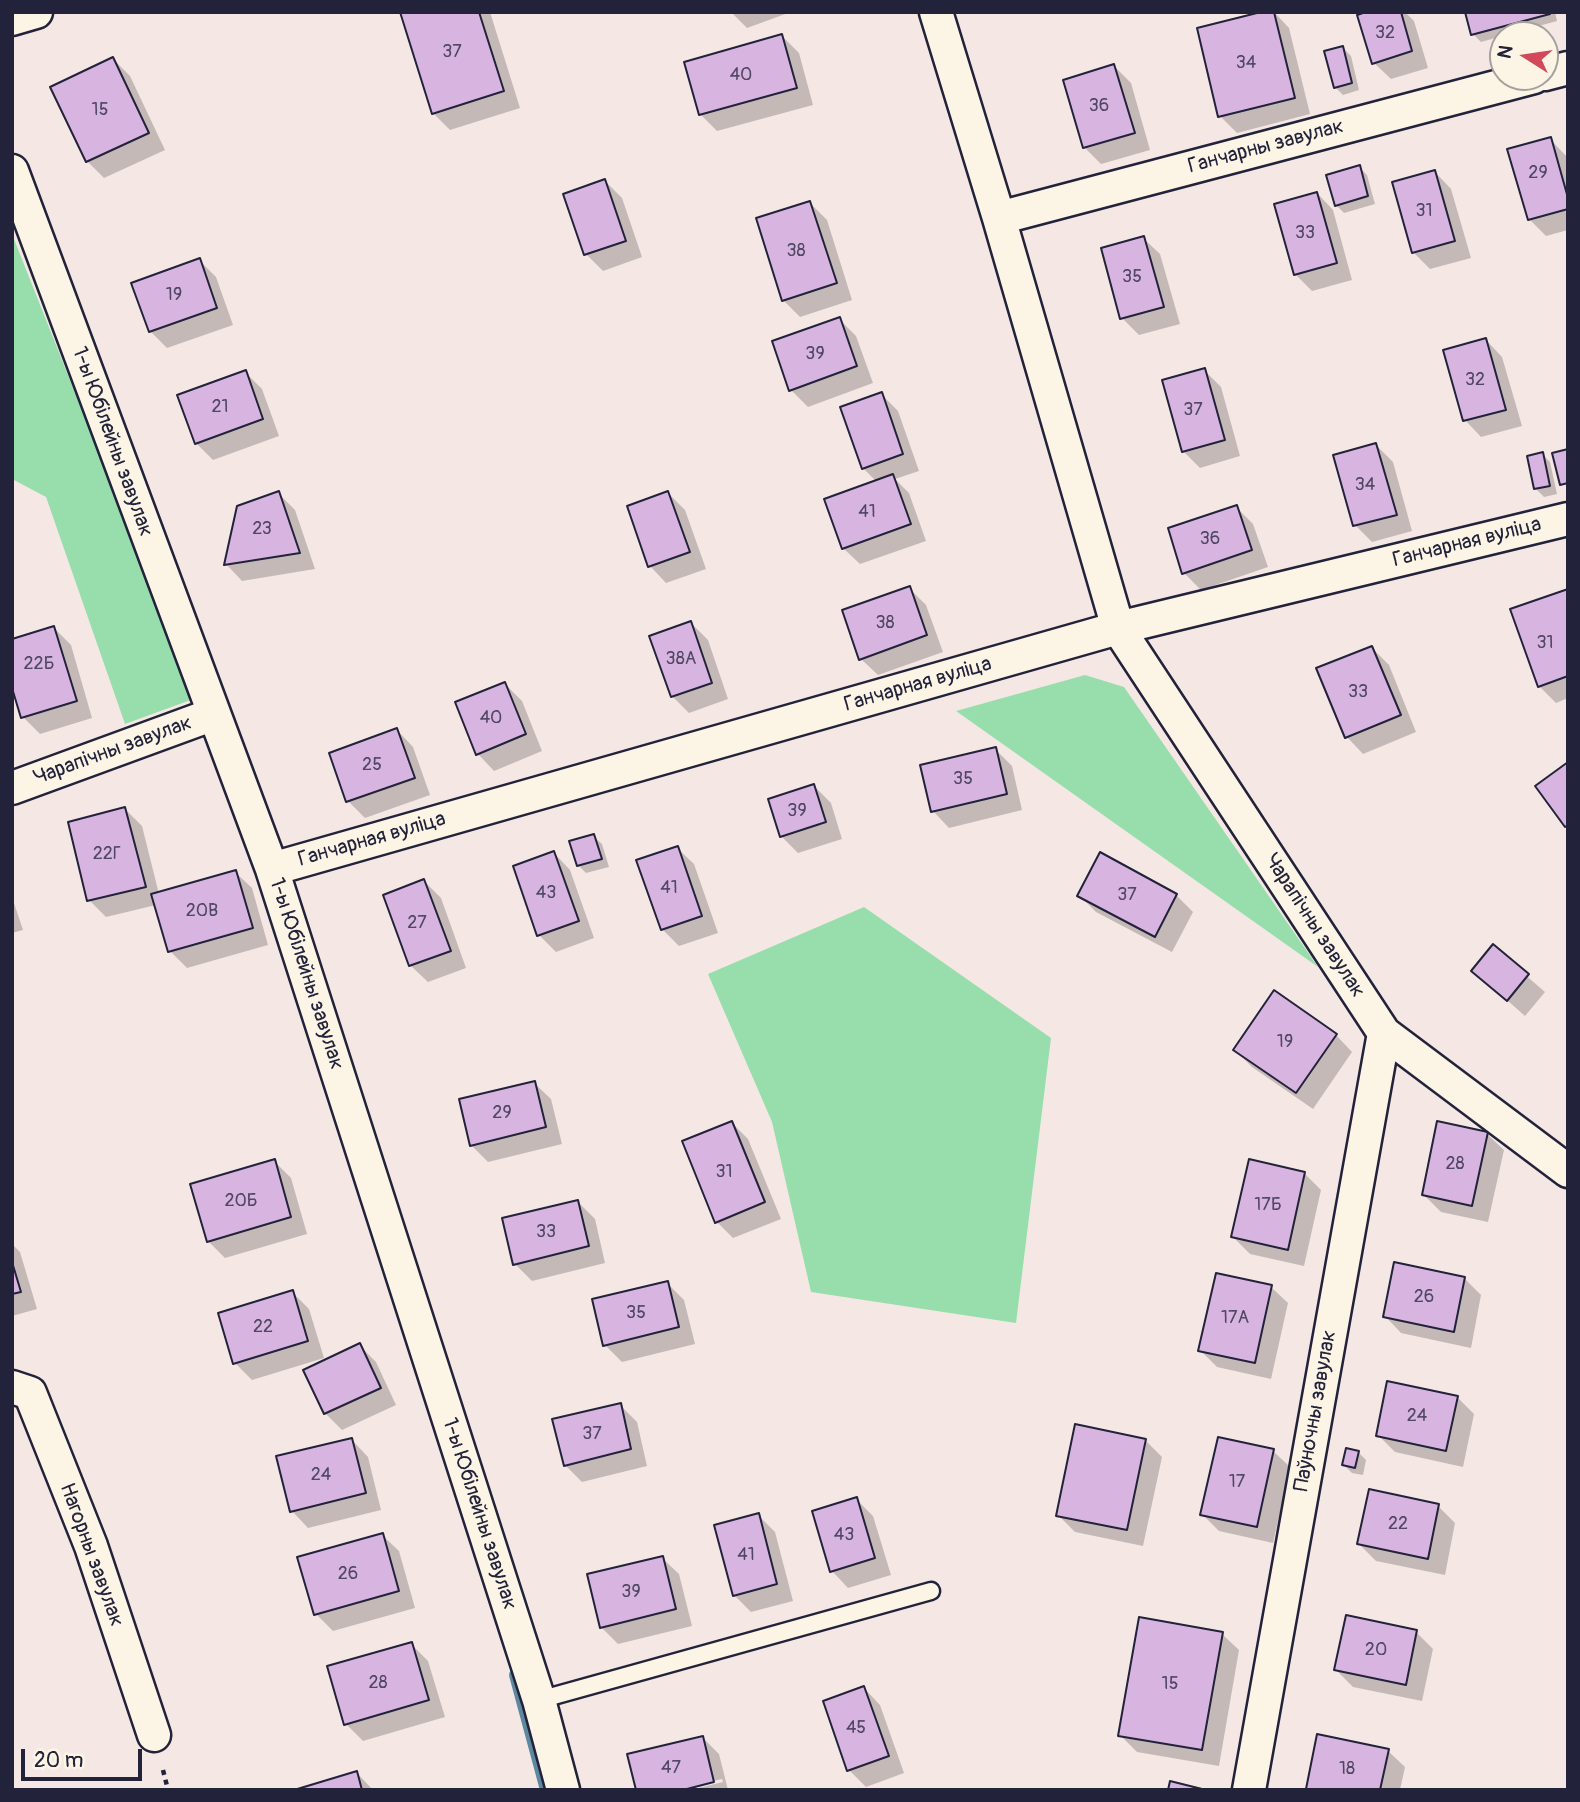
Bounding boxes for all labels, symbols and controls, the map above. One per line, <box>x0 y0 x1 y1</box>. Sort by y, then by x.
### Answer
north arrow <box>1489 21 1559 91</box>
house number: 32 <box>1375 22 1395 44</box>
house number: 37 <box>442 41 462 63</box>
text: N <box>1492 43 1518 61</box>
house number: 34 <box>1236 52 1256 74</box>
house number: 40 <box>730 64 752 86</box>
house number: 36 <box>1089 95 1109 117</box>
house number: 15 <box>92 99 108 121</box>
street label: Ганчарны завулак <box>1185 114 1347 180</box>
house number: 29 <box>1528 162 1548 184</box>
house number: 31 <box>1415 200 1433 222</box>
house number: 33 <box>1295 222 1315 244</box>
house number: 38 <box>786 240 806 262</box>
house number: 35 <box>1122 266 1142 288</box>
house number: 19 <box>166 284 182 306</box>
house number: 39 <box>805 343 825 365</box>
street label: 1-ы Юбілейны завулак <box>66 344 158 540</box>
house number: 32 <box>1465 369 1485 391</box>
house number: 21 <box>211 396 229 418</box>
house number: 37 <box>1183 399 1203 421</box>
house number: 34 <box>1355 474 1375 496</box>
house number: 41 <box>858 501 876 523</box>
street label: Ганчарная вуліца <box>1390 512 1544 574</box>
house number: 23 <box>252 518 272 540</box>
house number: 36 <box>1200 528 1220 550</box>
house number: 38 <box>875 612 895 634</box>
house number: 31 <box>1536 632 1554 654</box>
house number: 38А <box>666 648 696 670</box>
street label: Ганчарная вуліца <box>841 652 995 718</box>
house number: 22Б <box>24 653 54 675</box>
house number: 33 <box>1348 681 1368 703</box>
house number: 40 <box>480 707 502 729</box>
street label: Чарапічны завулак <box>30 711 196 791</box>
house number: 25 <box>362 754 382 776</box>
house number: 35 <box>953 768 973 790</box>
house number: 39 <box>787 800 807 822</box>
street label: Ганчарная вуліца <box>295 807 449 873</box>
house number: 22Г <box>93 843 121 865</box>
street label: Чарапічны завулак <box>1258 849 1370 1003</box>
street label: 1-ы Юбілейны завулак <box>263 875 349 1073</box>
house number: 41 <box>660 877 678 899</box>
house number: 43 <box>536 882 556 904</box>
house number: 37 <box>1117 884 1137 906</box>
house number: 20В <box>186 900 218 922</box>
house number: 27 <box>407 912 427 934</box>
house number: 19 <box>1277 1031 1293 1053</box>
house number: 29 <box>492 1102 512 1124</box>
house number: 28 <box>1445 1153 1465 1175</box>
house number: 31 <box>715 1161 733 1183</box>
house number: 20Б <box>224 1190 258 1212</box>
house number: 17Б <box>1254 1194 1282 1216</box>
house number: 33 <box>536 1221 556 1243</box>
house number: 26 <box>1414 1286 1434 1308</box>
house number: 35 <box>626 1302 646 1324</box>
house number: 17А <box>1221 1307 1249 1329</box>
house number: 22 <box>253 1316 273 1338</box>
street label: Паўночны завулак <box>1289 1328 1343 1494</box>
house number: 24 <box>1407 1405 1427 1427</box>
street label: 1-ы Юбілейны завулак <box>436 1415 522 1613</box>
house number: 37 <box>582 1423 602 1445</box>
house number: 24 <box>311 1464 331 1486</box>
house number: 17 <box>1229 1471 1245 1493</box>
street label: Нагорны завулак <box>53 1480 129 1630</box>
house number: 22 <box>1388 1513 1408 1535</box>
house number: 43 <box>834 1524 854 1546</box>
house number: 41 <box>737 1544 755 1566</box>
house number: 26 <box>338 1563 358 1585</box>
house number: 39 <box>621 1581 641 1603</box>
house number: 20 <box>1365 1639 1387 1661</box>
house number: 28 <box>368 1672 388 1694</box>
house number: 15 <box>1162 1673 1178 1695</box>
house number: 45 <box>846 1717 866 1739</box>
scale bar <box>24 1736 145 1780</box>
text: 20 m <box>34 1747 83 1774</box>
house number: 47 <box>661 1757 681 1779</box>
house number: 18 <box>1339 1758 1355 1780</box>

